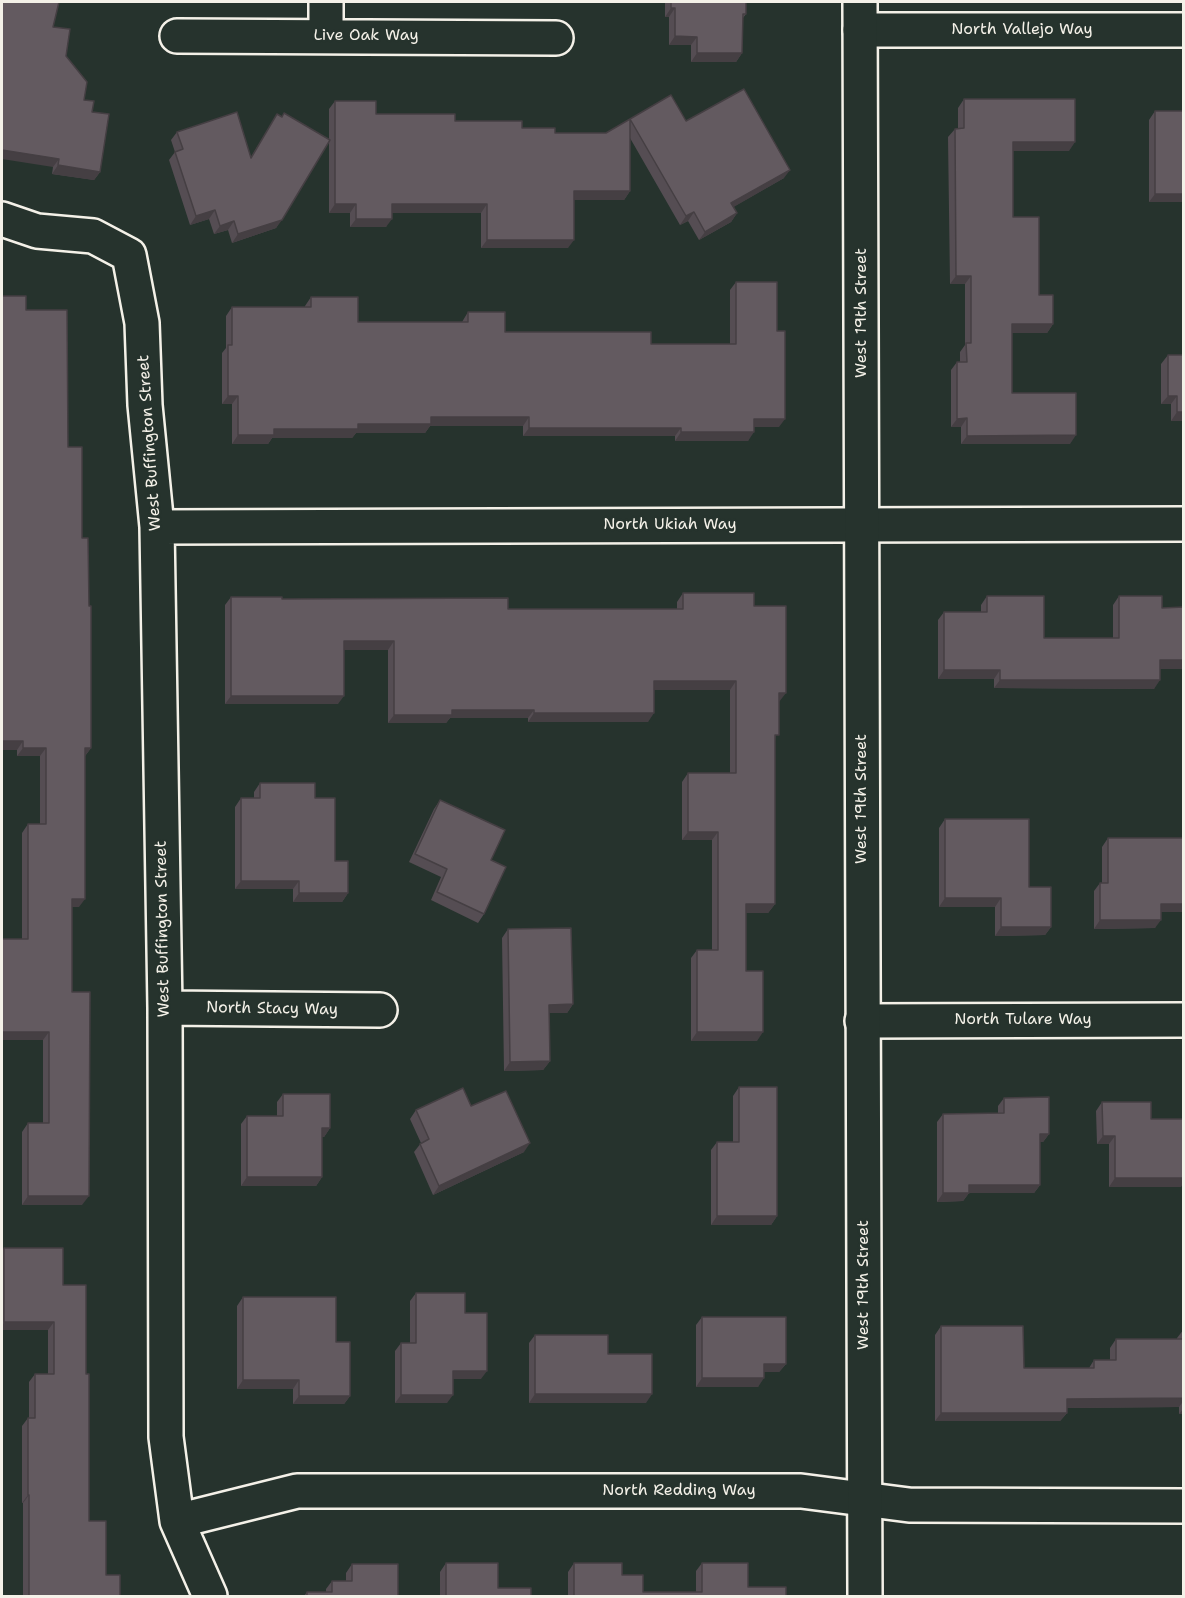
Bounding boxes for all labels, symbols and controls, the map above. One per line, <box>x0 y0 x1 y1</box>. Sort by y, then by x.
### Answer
street label: North Vallejo Way <box>951 20 1093 40</box>
street label: Live Oak Way <box>313 26 419 46</box>
street label: West 19th Street <box>852 248 872 378</box>
street label: West Buffington Street <box>134 354 166 532</box>
street label: North Ukiah Way <box>603 515 737 535</box>
street label: West 19th Street <box>852 734 872 864</box>
street label: West Buffington Street <box>152 841 174 1017</box>
street label: North Stacy Way <box>206 998 338 1020</box>
street label: North Tulare Way <box>954 1010 1092 1030</box>
street label: West 19th Street <box>854 1220 874 1350</box>
street label: North Redding Way <box>602 1481 756 1501</box>

